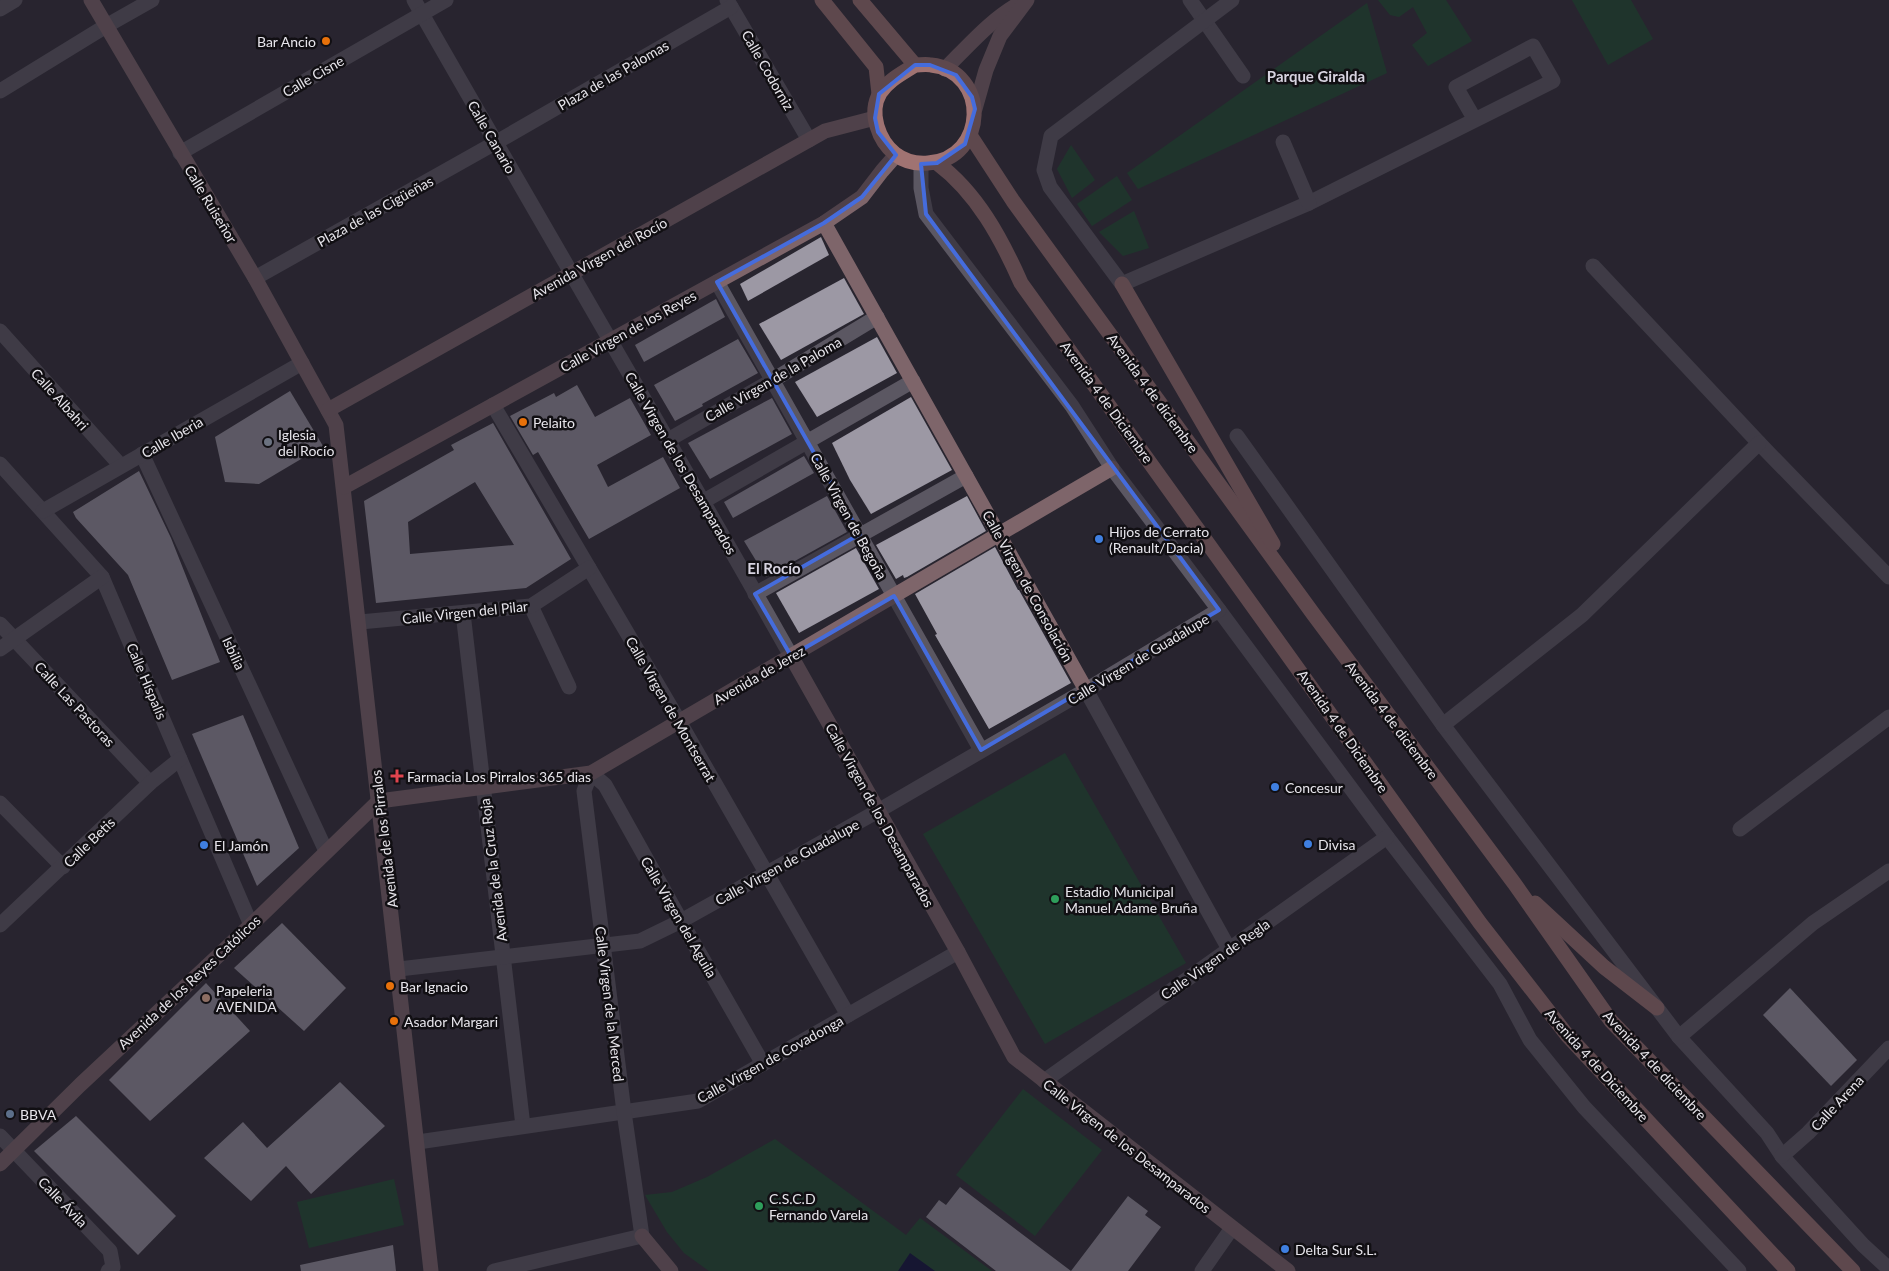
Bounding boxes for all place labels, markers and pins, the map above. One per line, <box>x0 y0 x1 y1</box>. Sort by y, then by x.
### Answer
place label: Bar Ancio <box>257 33 316 50</box>
marker: Bar Ancio <box>320 35 332 47</box>
place label: Pelaito <box>533 414 575 431</box>
marker: Pelaito <box>517 416 529 428</box>
place label: Iglesia del Rocío <box>278 426 334 459</box>
marker: Iglesia del Rocío <box>262 436 274 448</box>
place label: Hijos de Cerrato (Renault/Dacia) <box>1109 523 1209 556</box>
marker: Hijos de Cerrato (Renault/Dacia) <box>1093 533 1105 545</box>
place label: Farmacia Los Pirralos 365 dias <box>407 768 591 785</box>
marker: Farmacia Los Pirralos 365 dias <box>391 770 403 782</box>
place label: Concesur <box>1285 779 1343 796</box>
marker: Concesur <box>1269 781 1281 793</box>
place label: Divisa <box>1318 836 1356 853</box>
place label: El Jamón <box>214 837 268 854</box>
marker: Divisa <box>1302 838 1314 850</box>
marker: El Jamón <box>198 839 210 851</box>
place label: Estadio Municipal Manuel Adame Bruña <box>1065 883 1197 916</box>
marker: Estadio Municipal Manuel Adame Bruña <box>1049 893 1061 905</box>
place label: Bar Ignacio <box>400 978 468 995</box>
marker: Bar Ignacio <box>384 980 396 992</box>
place label: Papeleria AVENIDA <box>216 982 277 1015</box>
marker: Papeleria AVENIDA <box>200 992 212 1004</box>
place label: Asador Margari <box>404 1013 498 1030</box>
marker: Asador Margari <box>388 1015 400 1027</box>
place label: BBVA <box>20 1106 57 1123</box>
marker: BBVA <box>4 1108 16 1120</box>
place label: C.S.C.D Fernando Varela <box>769 1190 868 1223</box>
marker: C.S.C.D Fernando Varela <box>753 1200 765 1212</box>
place label: Delta Sur S.L. <box>1295 1241 1377 1258</box>
marker: Delta Sur S.L. <box>1279 1243 1291 1255</box>

